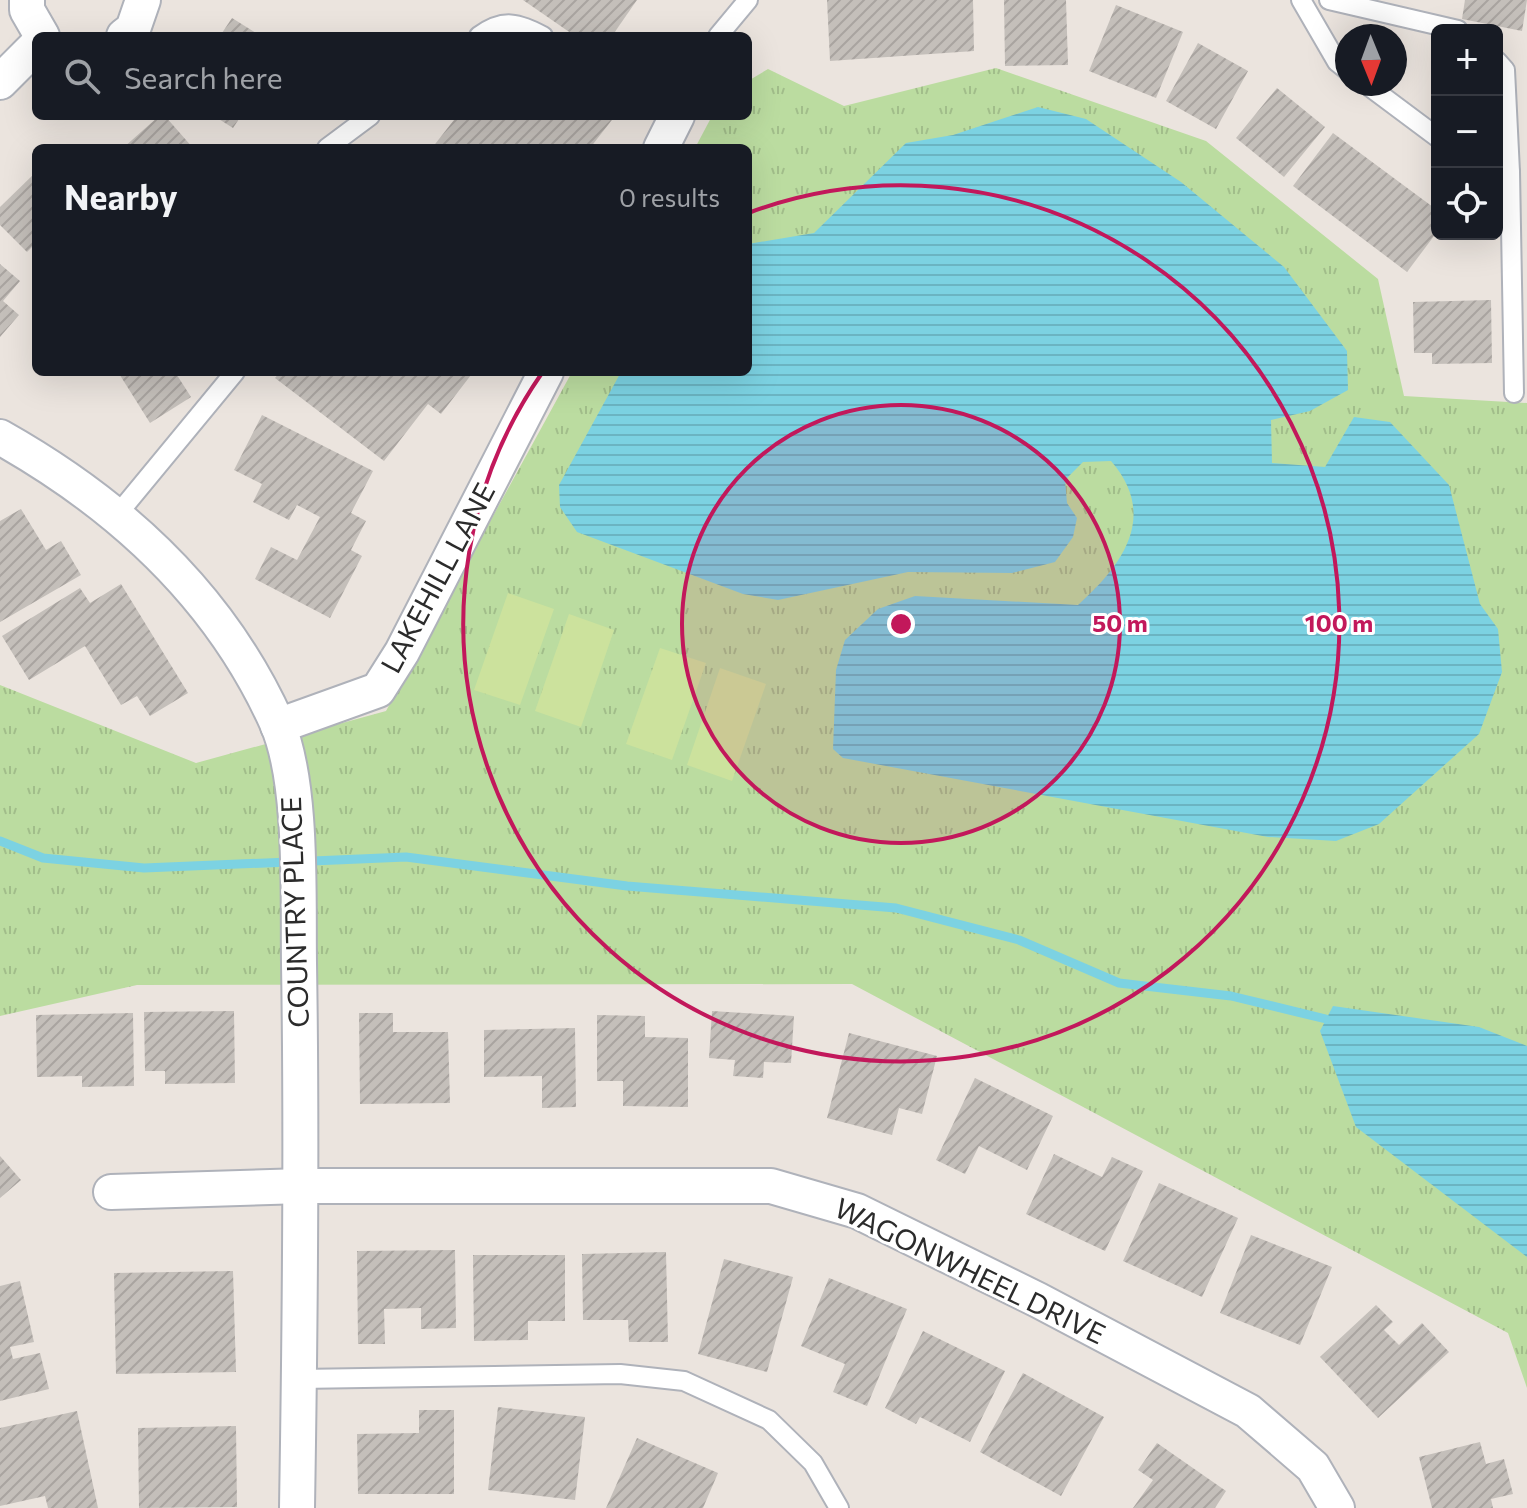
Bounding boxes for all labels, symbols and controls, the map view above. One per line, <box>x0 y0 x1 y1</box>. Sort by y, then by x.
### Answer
north arrow <box>1335 24 1407 96</box>
map controls <box>1431 24 1503 240</box>
button: + <box>1431 24 1503 96</box>
search box <box>32 32 752 120</box>
icon: search <box>60 54 104 98</box>
text: Search here <box>124 58 283 95</box>
button: − <box>1431 96 1503 168</box>
button: locate <box>1431 168 1503 240</box>
text: Nearby <box>64 175 178 217</box>
text: 0 results <box>619 181 720 212</box>
street label: LAKEHILL LANE <box>373 477 501 678</box>
text: 50 m <box>1092 608 1148 637</box>
text: 100 m <box>1305 608 1373 637</box>
centre of rings <box>887 610 915 638</box>
street label: COUNTRY PLACE <box>273 796 315 1028</box>
street label: WAGONWHEEL DRIVE <box>830 1190 1111 1350</box>

